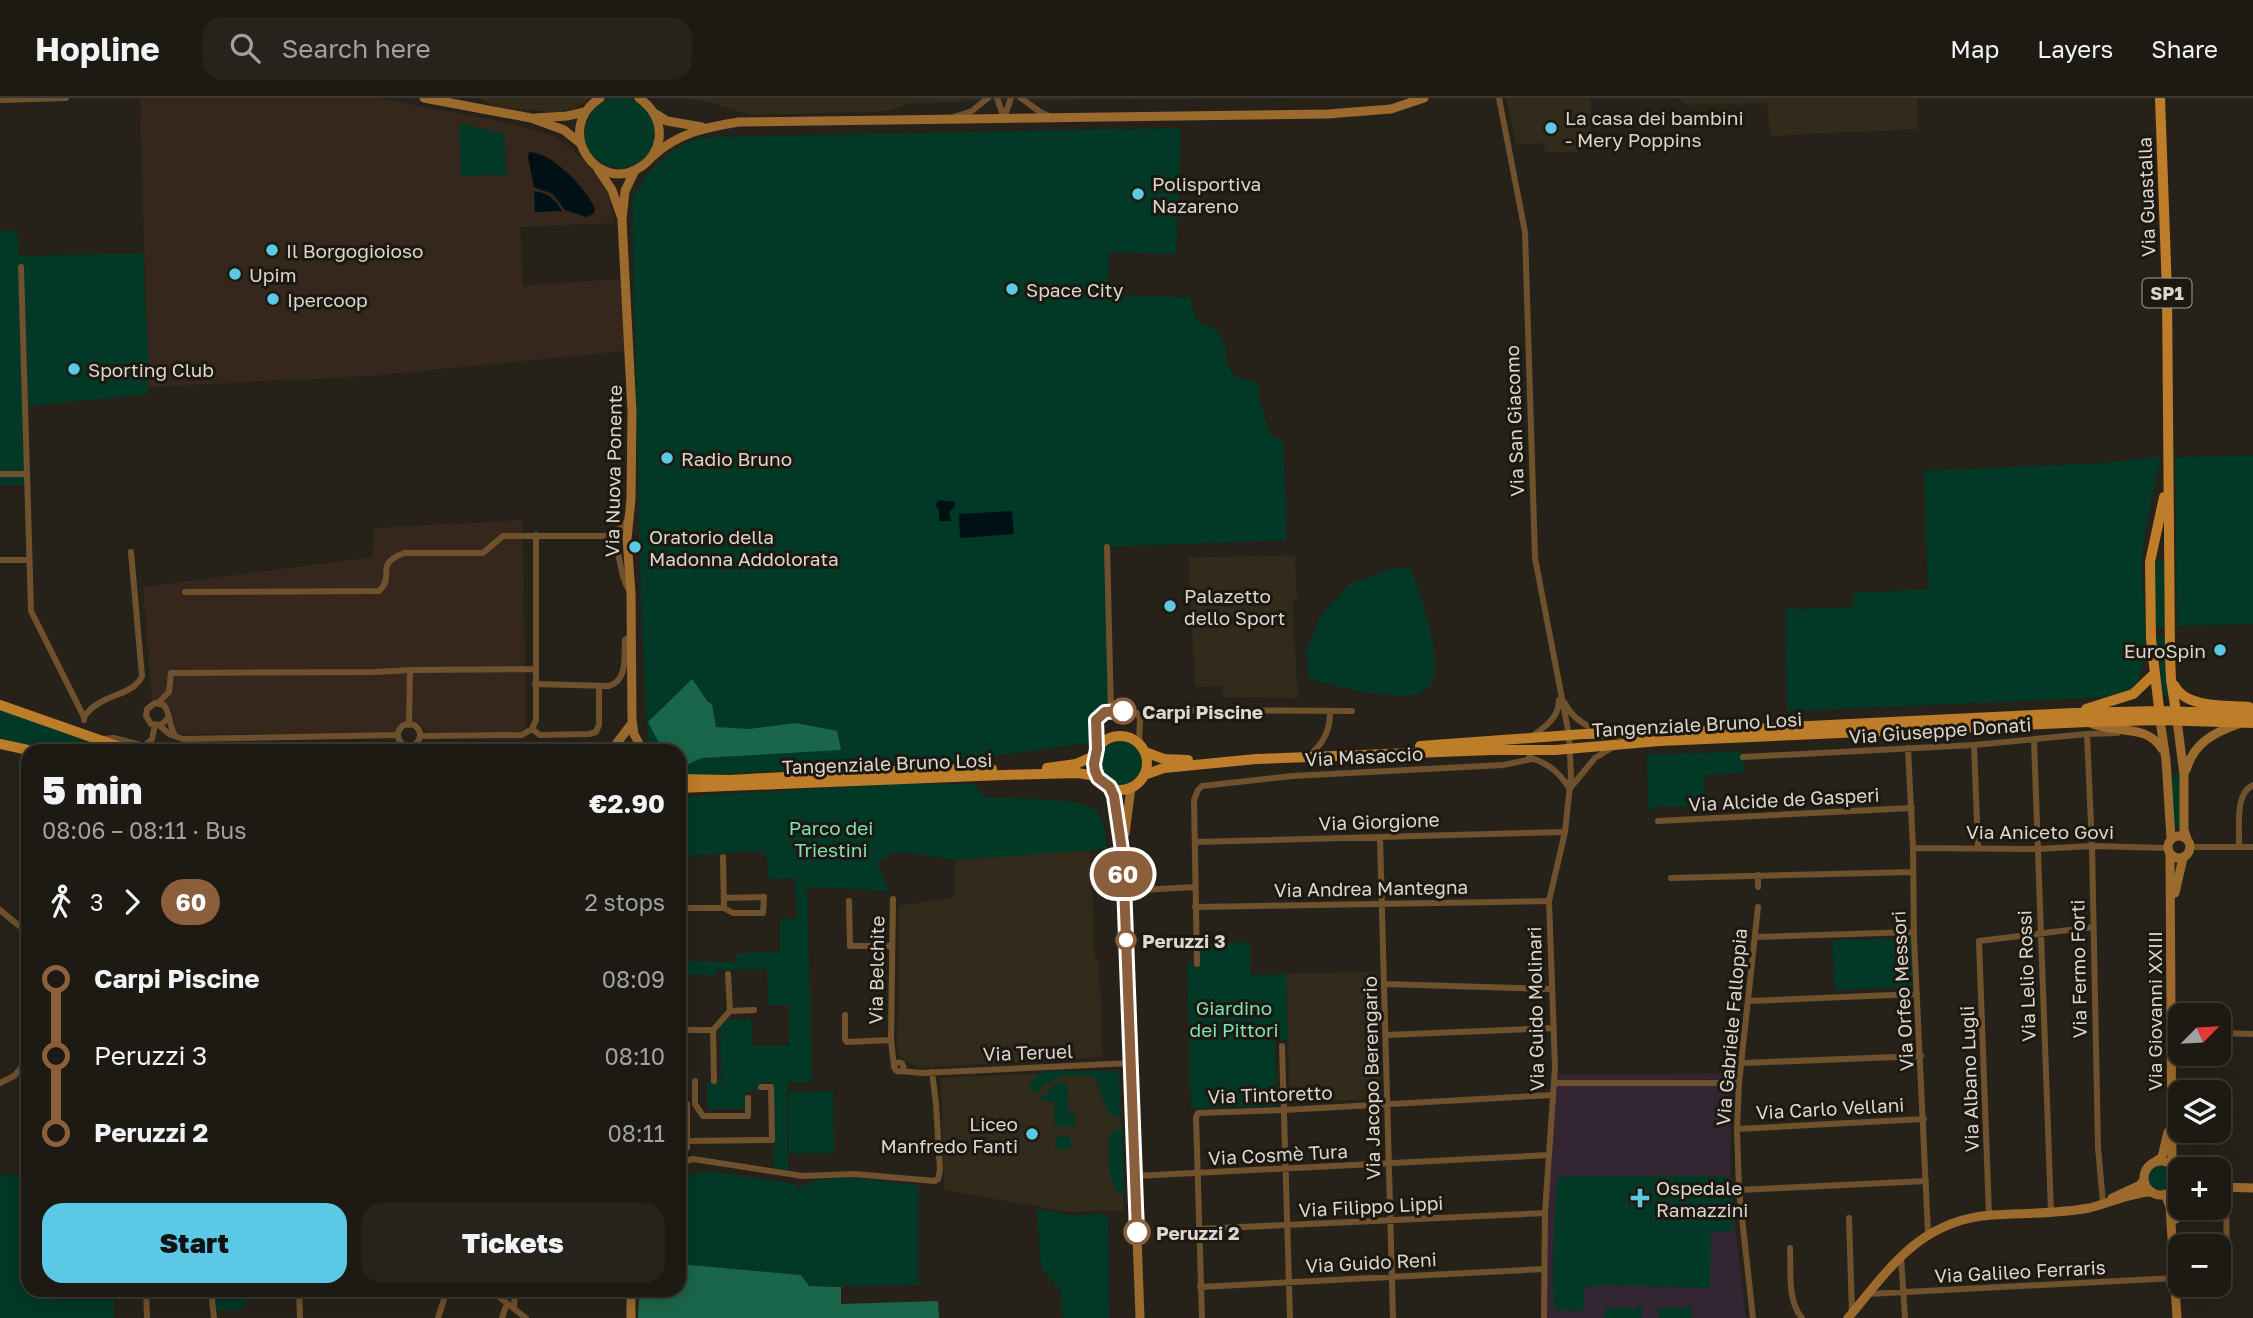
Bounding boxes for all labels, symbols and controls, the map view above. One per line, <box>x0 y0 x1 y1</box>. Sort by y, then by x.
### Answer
search box <box>202 17 692 80</box>
text: Hopline <box>35 29 160 68</box>
icon: search <box>226 29 264 67</box>
text: Search here <box>282 33 431 64</box>
text: Map <box>1950 34 1999 63</box>
text: Layers <box>2037 34 2113 63</box>
text: Share <box>2151 34 2218 63</box>
place label: La casa dei bambini - Mery Poppins <box>1565 106 1744 151</box>
marker: La casa dei bambini - Mery Poppins <box>1543 120 1559 136</box>
street label: Via Guastalla <box>2132 137 2160 257</box>
place label: Polisportiva Nazareno <box>1152 172 1261 217</box>
marker: Polisportiva Nazareno <box>1130 186 1146 202</box>
place label: Il Borgogioioso <box>286 239 423 262</box>
marker: Il Borgogioioso <box>264 242 280 258</box>
place label: Upim <box>249 263 296 286</box>
marker: Upim <box>227 266 243 282</box>
place label: Space City <box>1026 278 1124 301</box>
road number: SP1 <box>2142 278 2192 308</box>
marker: Space City <box>1004 281 1020 297</box>
place label: Ipercoop <box>287 288 368 311</box>
marker: Ipercoop <box>265 291 281 307</box>
street label: Via San Giacomo <box>1500 345 1528 497</box>
place label: Sporting Club <box>88 358 214 381</box>
marker: Sporting Club <box>66 361 82 377</box>
street label: Via Nuova Ponente <box>600 385 626 557</box>
place label: Radio Bruno <box>681 447 792 470</box>
marker: Radio Bruno <box>659 450 675 466</box>
place label: Oratorio della Madonna Addolorata <box>649 525 839 570</box>
marker: Oratorio della Madonna Addolorata <box>627 539 643 555</box>
place label: Palazetto dello Sport <box>1184 584 1285 629</box>
marker: Palazetto dello Sport <box>1162 598 1178 614</box>
place label: EuroSpin <box>2124 639 2206 662</box>
marker: EuroSpin <box>2212 642 2228 658</box>
marker: Carpi Piscine <box>1110 698 1136 724</box>
place label: Carpi Piscine <box>1142 700 1263 723</box>
street label: Tangenziale Bruno Losi <box>1591 707 1803 741</box>
street label: Via Giuseppe Donati <box>1848 712 2032 748</box>
street label: Via Masaccio <box>1304 741 1424 771</box>
street label: Tangenziale Bruno Losi <box>781 748 993 778</box>
text: 5 min <box>42 767 142 812</box>
street label: Via Alcide de Gasperi <box>1688 783 1880 815</box>
text: €2.90 <box>589 788 665 819</box>
street label: Via Giorgione <box>1318 807 1440 835</box>
text: 08:06 – 08:11 · Bus <box>42 816 246 844</box>
park label: Parco dei Triestini <box>789 816 873 861</box>
street label: Via Aniceto Govi <box>1966 820 2114 843</box>
line badge: 60 <box>1092 851 1154 897</box>
text: 60 <box>1108 859 1138 888</box>
street label: Via Andrea Mantegna <box>1274 875 1468 901</box>
icon: walk <box>42 883 80 921</box>
icon: forward <box>113 883 151 921</box>
text: 60 <box>175 887 206 916</box>
text: 3 <box>90 888 103 916</box>
text: 2 stops <box>584 888 665 916</box>
street label: Via Fermo Forti <box>2065 899 2091 1039</box>
street label: Via Orfeo Messori <box>1886 910 1918 1072</box>
street label: Via Lelio Rossi <box>2012 910 2040 1042</box>
street label: Via Belchite <box>864 915 888 1025</box>
street label: Via Guido Molinari <box>1522 926 1548 1092</box>
street label: Via Gabriele Falloppia <box>1711 927 1751 1127</box>
place label: Peruzzi 3 <box>1142 929 1226 952</box>
marker: Peruzzi 3 <box>1116 930 1136 950</box>
street label: Via Giovanni XXIII <box>2143 931 2166 1091</box>
text: Carpi Piscine <box>94 963 260 994</box>
text: 08:09 <box>602 965 665 993</box>
street label: Via Jacopo Berengario <box>1358 976 1384 1180</box>
park label: Giardino dei Pittori <box>1190 996 1279 1041</box>
north arrow <box>2168 1003 2231 1066</box>
map controls <box>2168 1003 2231 1297</box>
street label: Via Albano Lugli <box>1955 1005 1983 1153</box>
street label: Via Teruel <box>982 1039 1074 1065</box>
text: Peruzzi 3 <box>94 1040 207 1071</box>
text: 08:10 <box>604 1042 665 1070</box>
street label: Via Tintoretto <box>1207 1080 1333 1108</box>
button: layers <box>2168 1080 2231 1143</box>
street label: Via Carlo Vellani <box>1755 1093 1905 1123</box>
place label: Liceo Manfredo Fanti <box>880 1112 1018 1157</box>
text: Peruzzi 2 <box>94 1117 208 1148</box>
text: 08:11 <box>608 1119 665 1147</box>
marker: Liceo Manfredo Fanti <box>1024 1126 1040 1142</box>
street label: Via Cosmè Tura <box>1208 1139 1348 1169</box>
button: + <box>2168 1157 2231 1220</box>
place label: Ospedale Ramazzini <box>1656 1176 1748 1221</box>
marker: Ospedale Ramazzini <box>1630 1188 1650 1208</box>
street label: Via Filippo Lippi <box>1298 1191 1444 1221</box>
button: Start <box>42 1203 347 1283</box>
button: Tickets <box>361 1203 665 1283</box>
marker: Peruzzi 2 <box>1124 1219 1150 1245</box>
place label: Peruzzi 2 <box>1156 1221 1240 1244</box>
button: − <box>2168 1234 2231 1297</box>
street label: Via Guido Reni <box>1305 1247 1437 1277</box>
street label: Via Galileo Ferraris <box>1934 1255 2106 1287</box>

